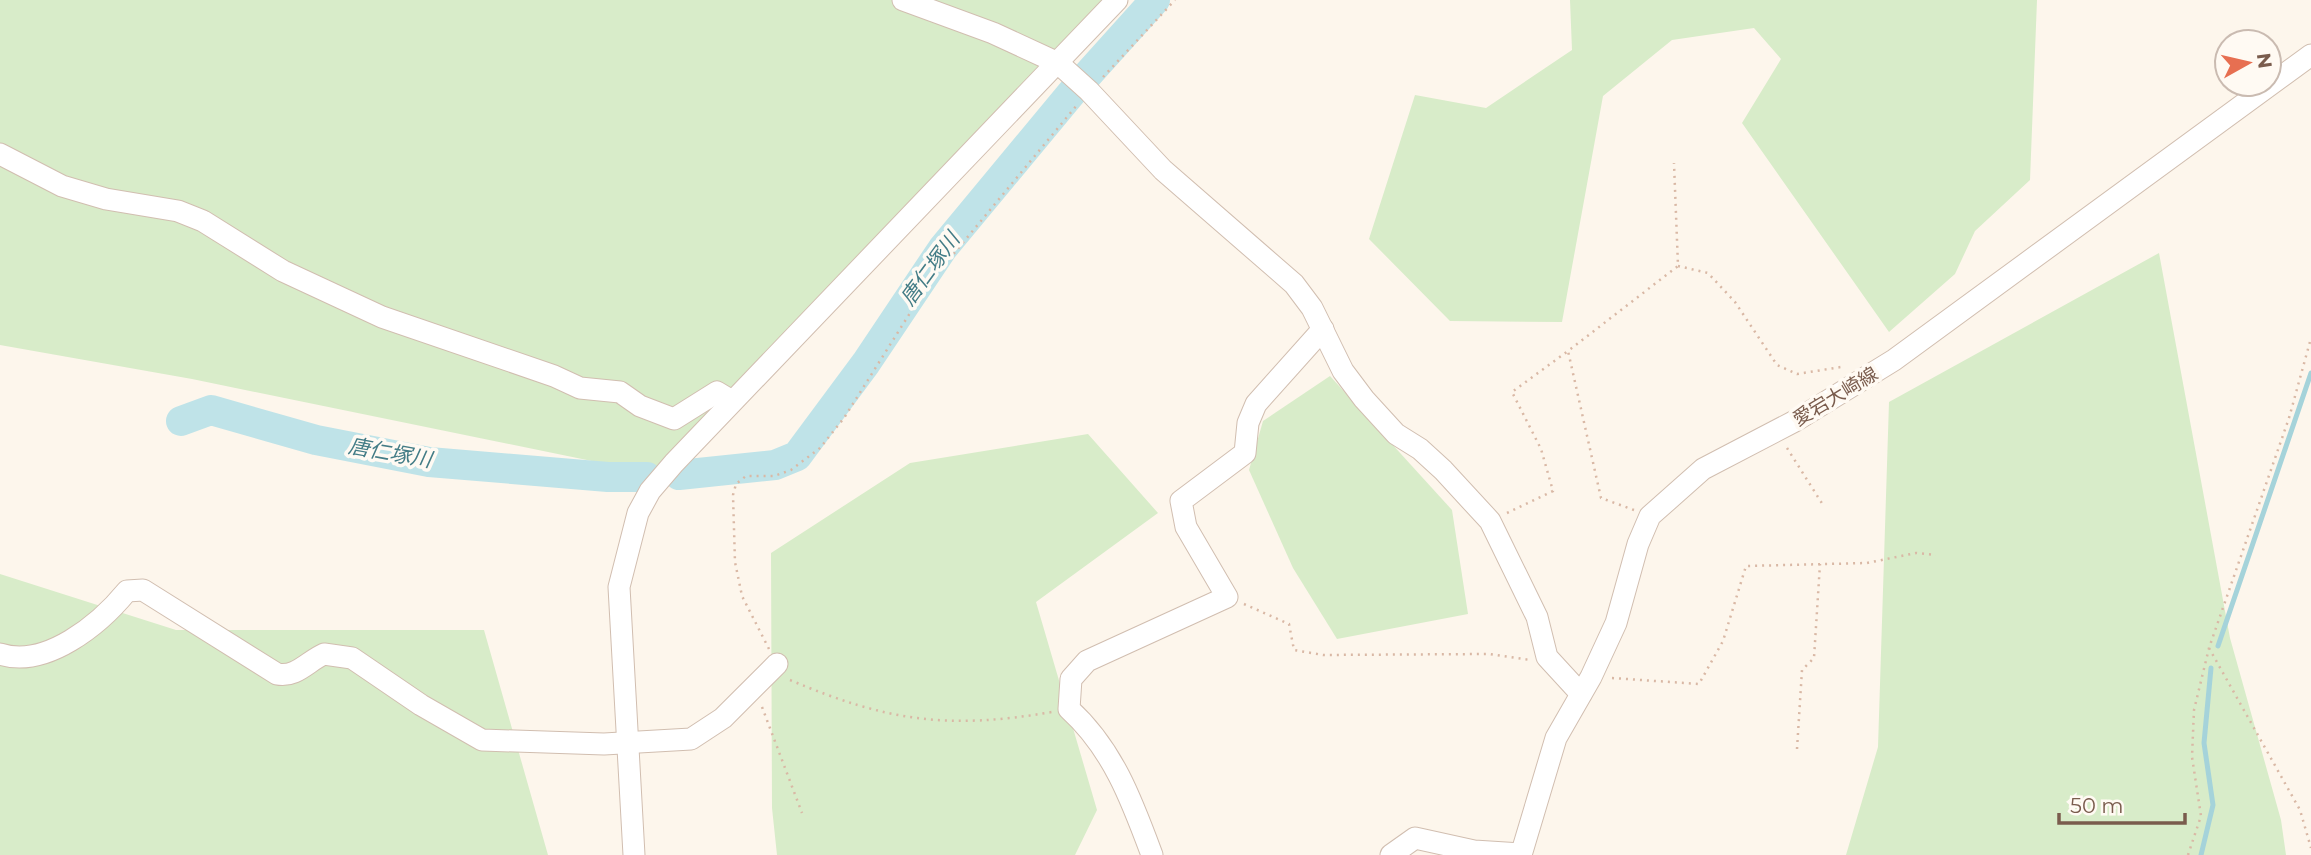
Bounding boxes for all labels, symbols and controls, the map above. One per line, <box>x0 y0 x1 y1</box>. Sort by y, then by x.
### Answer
north arrow <box>2213 28 2283 98</box>
text: N <box>2252 51 2277 70</box>
water label: 唐仁塚川 <box>895 226 966 310</box>
street label: 愛宕大崎線 <box>1789 362 1882 431</box>
water label: 唐仁塚川 <box>347 433 436 472</box>
scale bar <box>2059 782 2185 826</box>
text: 50 m <box>2070 793 2124 818</box>

